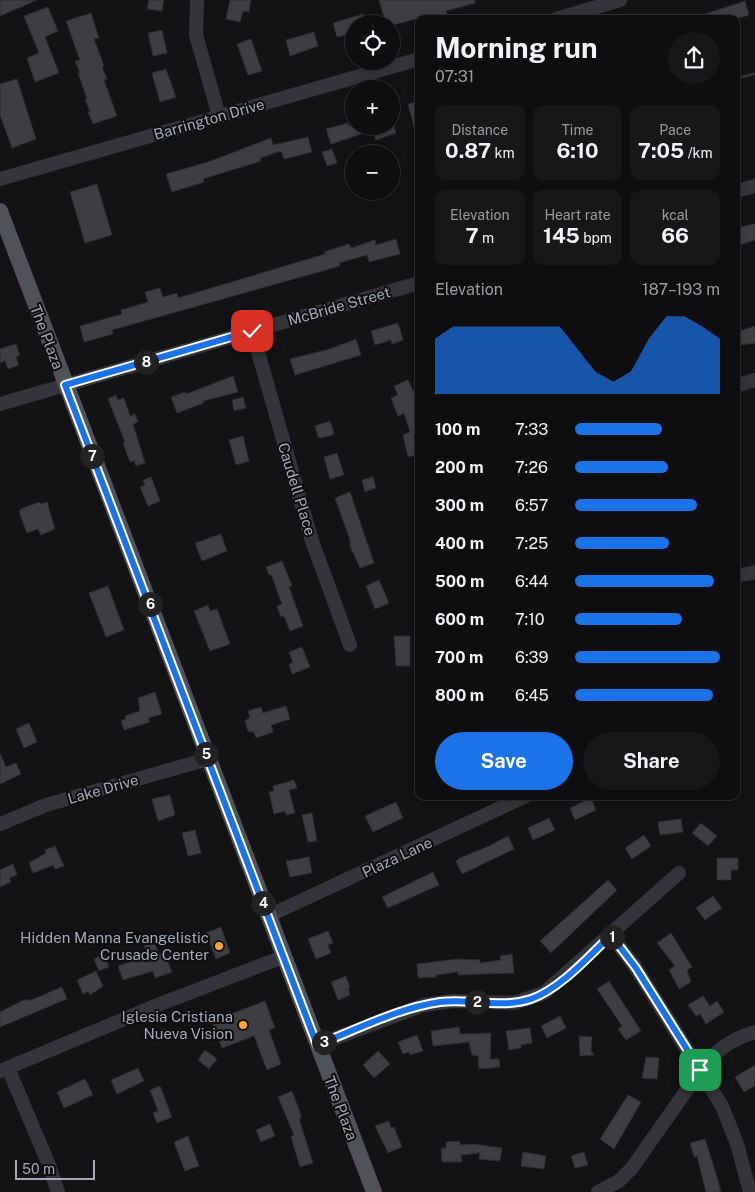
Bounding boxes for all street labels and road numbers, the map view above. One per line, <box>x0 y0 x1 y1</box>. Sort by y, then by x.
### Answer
street label: Barrington Drive <box>152 95 266 143</box>
street label: McBride Street <box>286 283 392 329</box>
street label: The Plaza <box>27 302 67 372</box>
street label: Caudell Place <box>275 441 319 537</box>
street label: Lake Drive <box>66 771 140 807</box>
street label: Plaza Lane <box>359 833 435 881</box>
street label: The Plaza <box>321 1073 361 1143</box>

